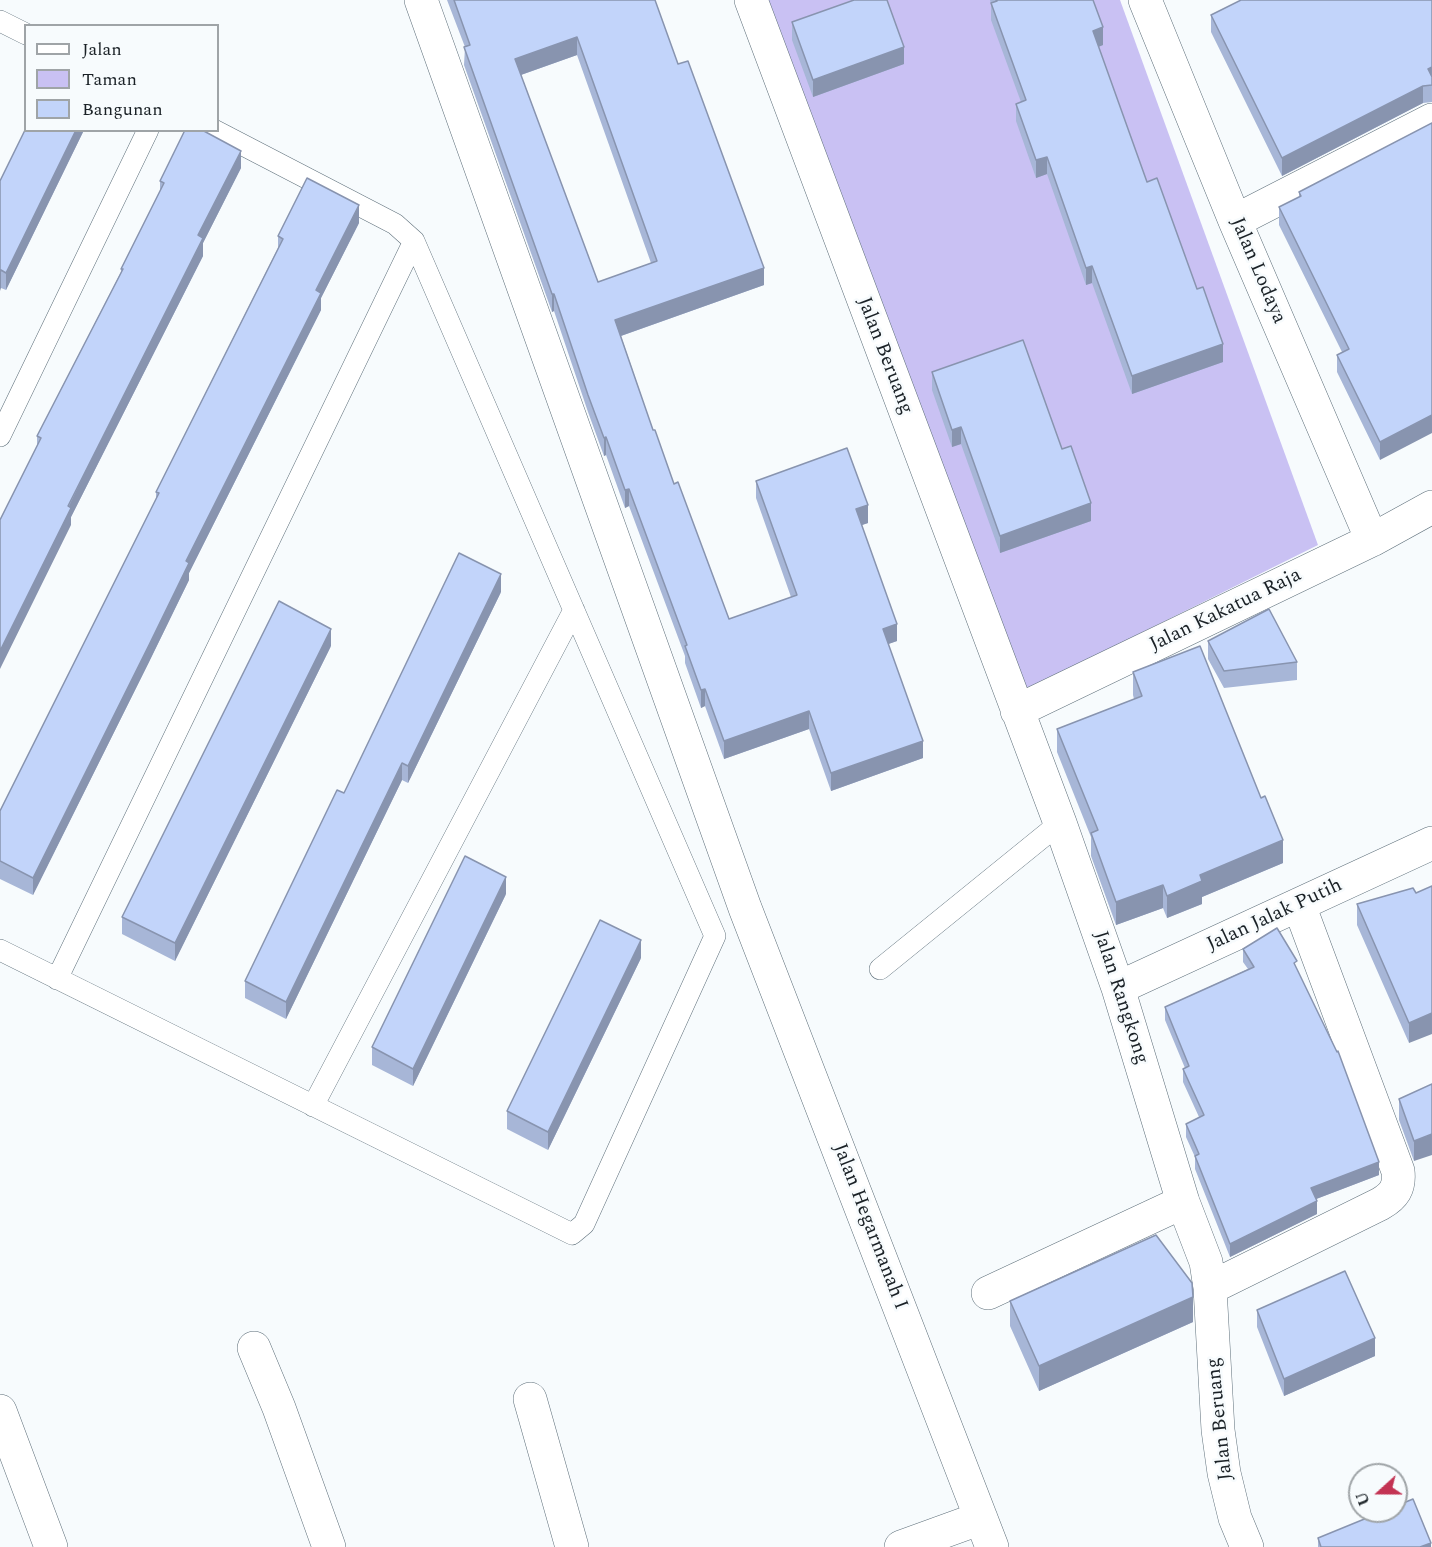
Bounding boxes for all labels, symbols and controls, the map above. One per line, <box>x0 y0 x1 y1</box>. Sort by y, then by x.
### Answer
legend <box>24 24 219 132</box>
text: Jalan <box>82 36 122 63</box>
text: Taman <box>82 66 137 93</box>
text: Bangunan <box>82 96 163 123</box>
street label: Jalan Lodaya <box>1224 214 1290 328</box>
street label: Jalan Beruang <box>851 294 917 418</box>
street label: Jalan Kakatua Raja <box>1146 564 1306 658</box>
street label: Jalan Jalak Putih <box>1203 874 1347 958</box>
street label: Jalan Rangkong <box>1087 928 1153 1068</box>
street label: Jalan Hegarmanah I <box>826 1141 912 1313</box>
street label: Jalan Beruang <box>1203 1356 1239 1482</box>
north arrow <box>1348 1463 1408 1523</box>
text: U <box>1349 1488 1377 1509</box>

